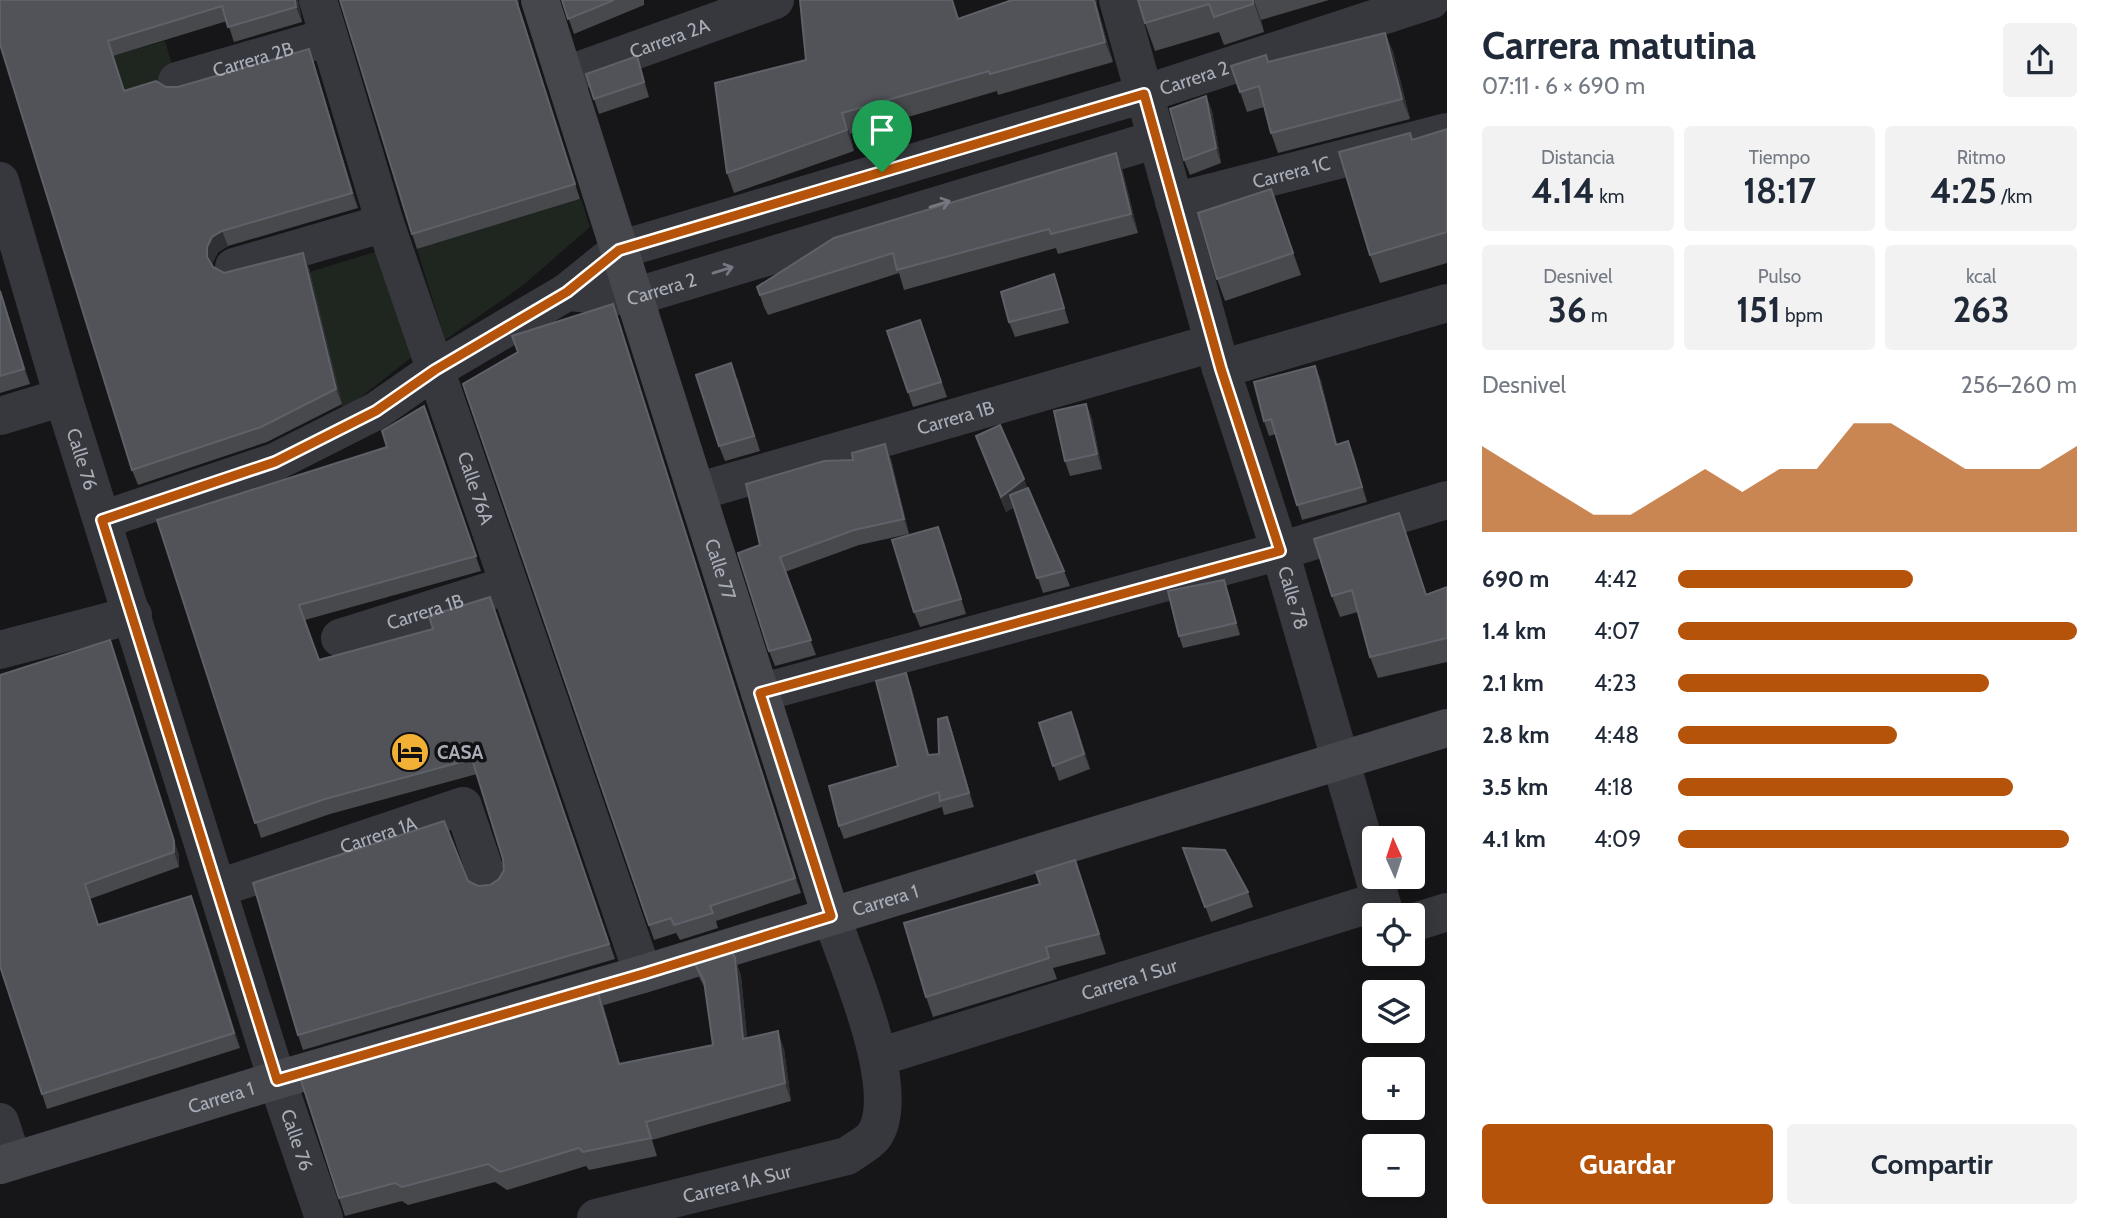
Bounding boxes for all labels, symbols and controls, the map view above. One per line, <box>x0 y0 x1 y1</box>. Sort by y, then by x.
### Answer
street label: Carrera 2A <box>626 13 713 63</box>
text: Carrera matutina <box>1482 22 1756 69</box>
button: share <box>2003 23 2077 97</box>
street label: Carrera 2B <box>210 36 296 82</box>
street label: Carrera 2 <box>1156 56 1232 100</box>
text: 07:11 · 6 × 690 m <box>1482 72 1645 100</box>
pin <box>852 100 912 172</box>
icon: arrive <box>863 111 901 149</box>
text: Distancia <box>1541 146 1615 169</box>
text: Tiempo <box>1749 146 1810 169</box>
text: Ritmo <box>1957 146 2006 169</box>
street label: Carrera 1C <box>1250 151 1333 193</box>
text: 4.14 <box>1531 169 1595 212</box>
text: 18:17 <box>1743 169 1816 212</box>
text: 4:25 <box>1930 169 1997 212</box>
text: km <box>1595 185 1624 208</box>
text: /km <box>1997 185 2032 208</box>
one-way arrow <box>929 197 951 210</box>
one-way arrow <box>711 263 733 276</box>
text: Desnivel <box>1543 265 1613 288</box>
text: Pulso <box>1758 265 1801 288</box>
text: kcal <box>1966 265 1996 288</box>
street label: Carrera 2 <box>626 267 699 309</box>
text: 36 <box>1548 288 1587 331</box>
text: 151 <box>1736 288 1781 331</box>
text: 263 <box>1953 288 2010 331</box>
text: m <box>1587 304 1608 327</box>
text: bpm <box>1781 304 1823 327</box>
text: Desnivel <box>1482 371 1566 399</box>
text: 256–260 m <box>1961 371 2077 399</box>
street label: Carrera 1B <box>914 395 997 439</box>
street label: Calle 76 <box>62 425 103 493</box>
street label: Calle 76A <box>453 449 499 528</box>
street label: Calle 77 <box>700 536 741 603</box>
street label: Calle 78 <box>1273 563 1313 632</box>
text: 690 m <box>1482 565 1549 593</box>
text: 4:42 <box>1594 565 1637 593</box>
street label: Carrera 1B <box>384 589 466 634</box>
text: 1.4 km <box>1482 617 1546 645</box>
text: 4:07 <box>1594 617 1639 645</box>
text: 2.1 km <box>1482 669 1544 697</box>
text: 4:23 <box>1594 669 1637 697</box>
text: 2.8 km <box>1482 721 1549 749</box>
text: 4:48 <box>1594 721 1639 749</box>
hotel icon: CASA <box>389 731 431 773</box>
place label: CASA <box>437 741 483 764</box>
text: 3.5 km <box>1482 773 1548 801</box>
text: 4:18 <box>1594 773 1634 801</box>
street label: Carrera 1A <box>337 811 420 858</box>
text: 4.1 km <box>1482 825 1546 853</box>
text: 4:09 <box>1594 825 1641 853</box>
north arrow <box>1362 826 1424 889</box>
map controls <box>1362 826 1425 1197</box>
street label: Carrera 1 <box>849 879 921 921</box>
button: locate <box>1362 903 1425 966</box>
street label: Carrera 1 Sur <box>1078 953 1180 1005</box>
button: layers <box>1362 980 1425 1043</box>
button: + <box>1362 1057 1425 1120</box>
street label: Carrera 1 <box>185 1076 257 1118</box>
street label: Calle 76 <box>276 1106 319 1174</box>
button: Guardar <box>1482 1124 1773 1204</box>
button: Compartir <box>1787 1124 2077 1204</box>
button: − <box>1362 1134 1425 1197</box>
street label: Carrera 1A Sur <box>680 1159 793 1208</box>

